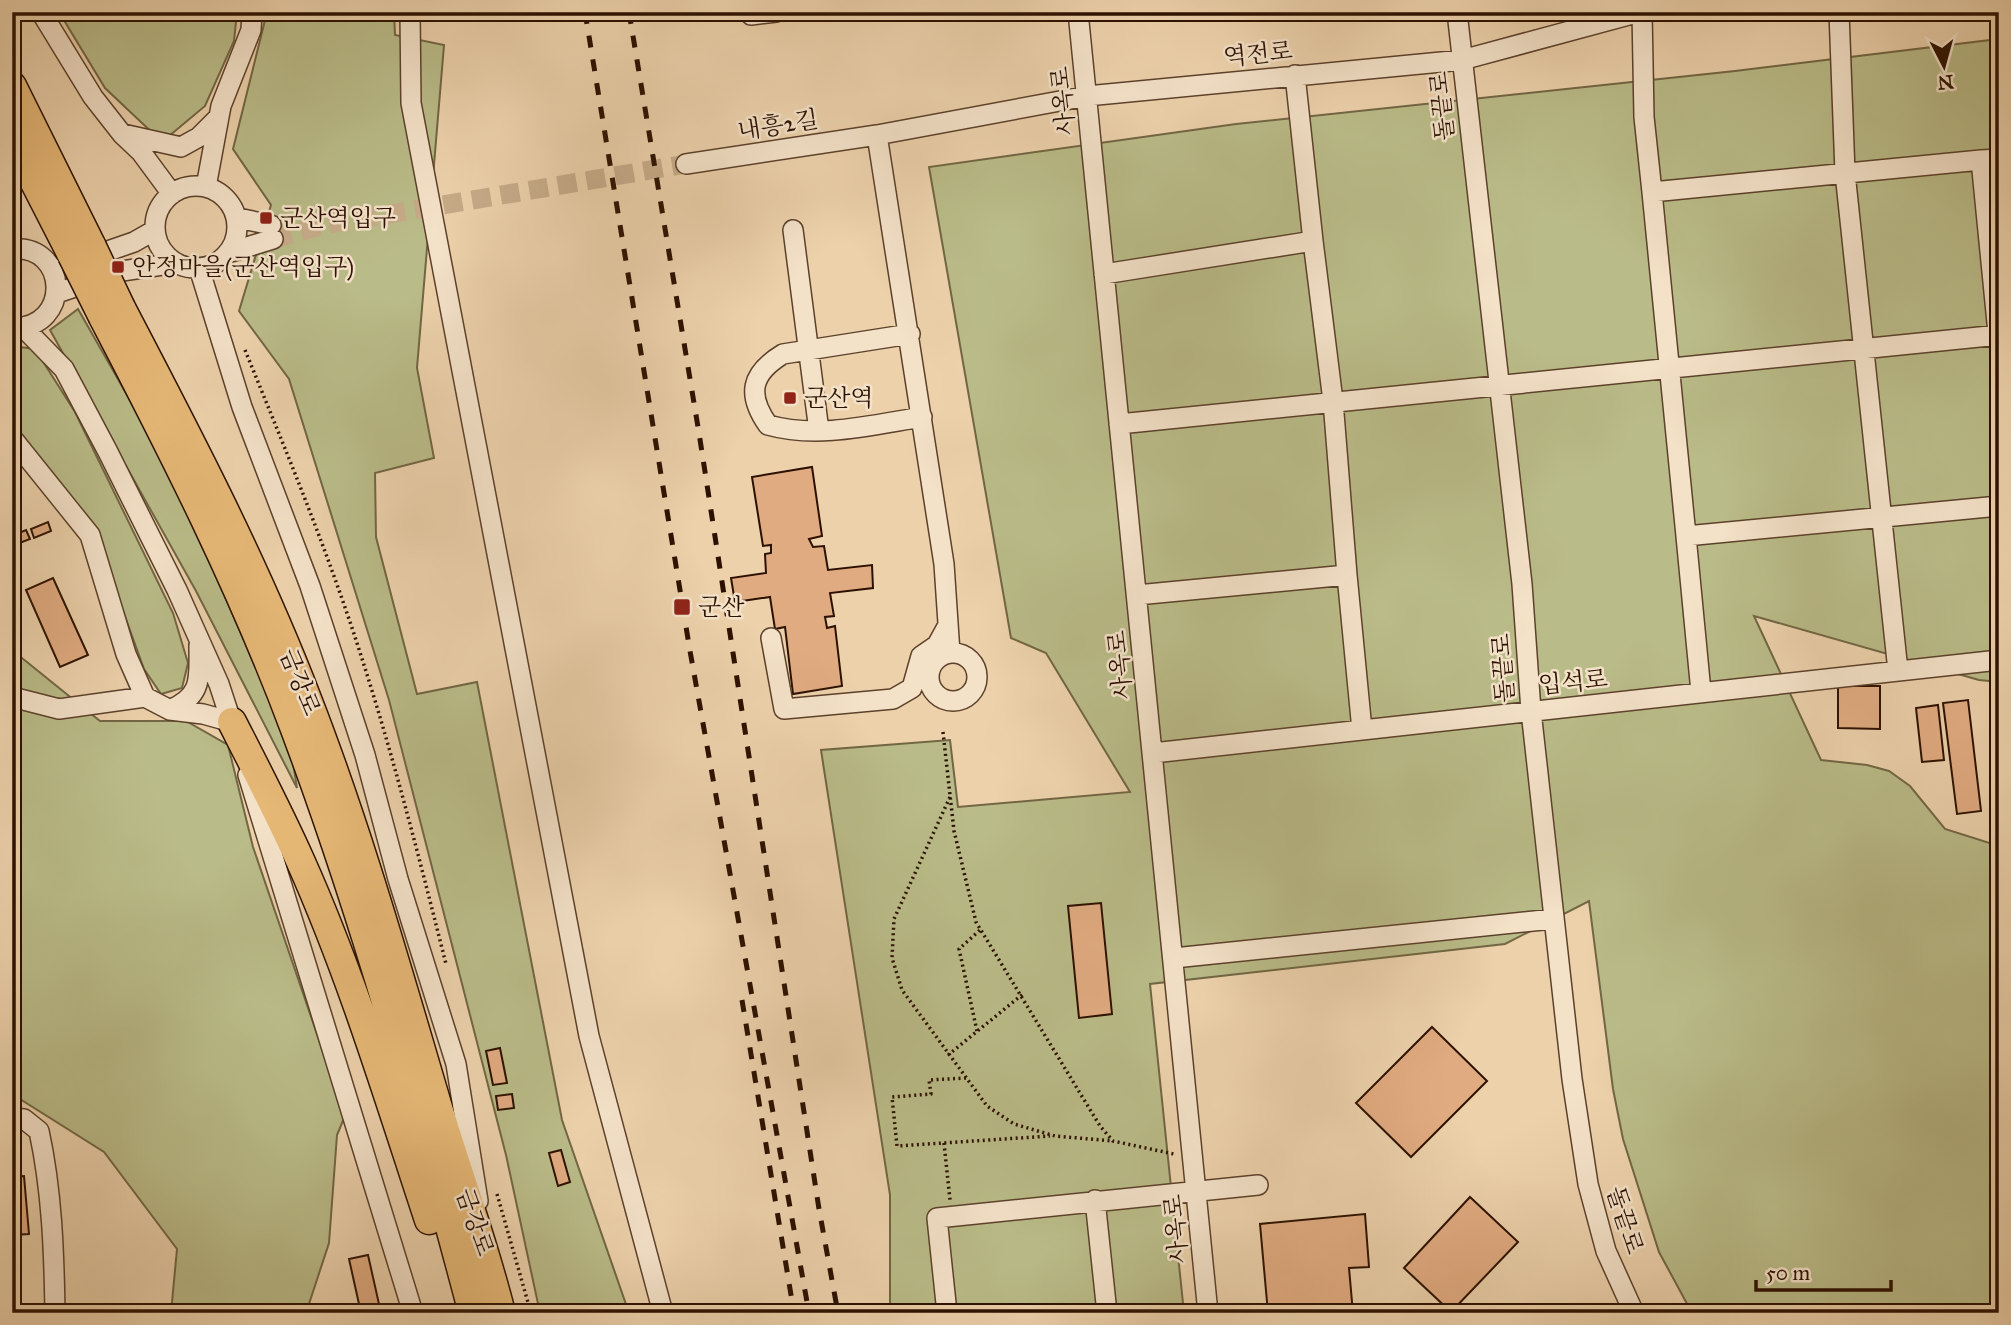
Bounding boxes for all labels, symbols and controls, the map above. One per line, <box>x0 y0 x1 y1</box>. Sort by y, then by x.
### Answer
north arrow <box>1910 32 1980 102</box>
street label: 역전로 <box>1222 35 1294 73</box>
street label: 사옥로 <box>1044 65 1082 137</box>
street label: 돌끝로 <box>1423 70 1461 142</box>
text: N <box>1937 70 1955 95</box>
street label: 내흥2길 <box>735 104 821 146</box>
place label: 군산역입구 <box>280 203 396 233</box>
marker: 군산역입구 <box>258 210 274 226</box>
place label: 안정마을(군산역입구) <box>132 252 354 282</box>
marker: 안정마을(군산역입구) <box>110 259 126 275</box>
place label: 군산역 <box>804 383 874 413</box>
marker: 군산역 <box>782 390 798 406</box>
place label: 군산 <box>698 592 745 622</box>
marker: 군산 <box>672 597 692 617</box>
street label: 사옥로 <box>1101 629 1139 701</box>
street label: 돌끝로 <box>1486 632 1520 704</box>
street label: 금강로 <box>273 644 327 720</box>
street label: 입석로 <box>1537 663 1609 701</box>
street label: 돌끝로 <box>1600 1182 1650 1258</box>
street label: 금강로 <box>449 1184 501 1260</box>
street label: 사옥로 <box>1157 1193 1195 1265</box>
scale bar <box>1756 1248 1890 1292</box>
text: 50 m <box>1766 1260 1811 1286</box>

